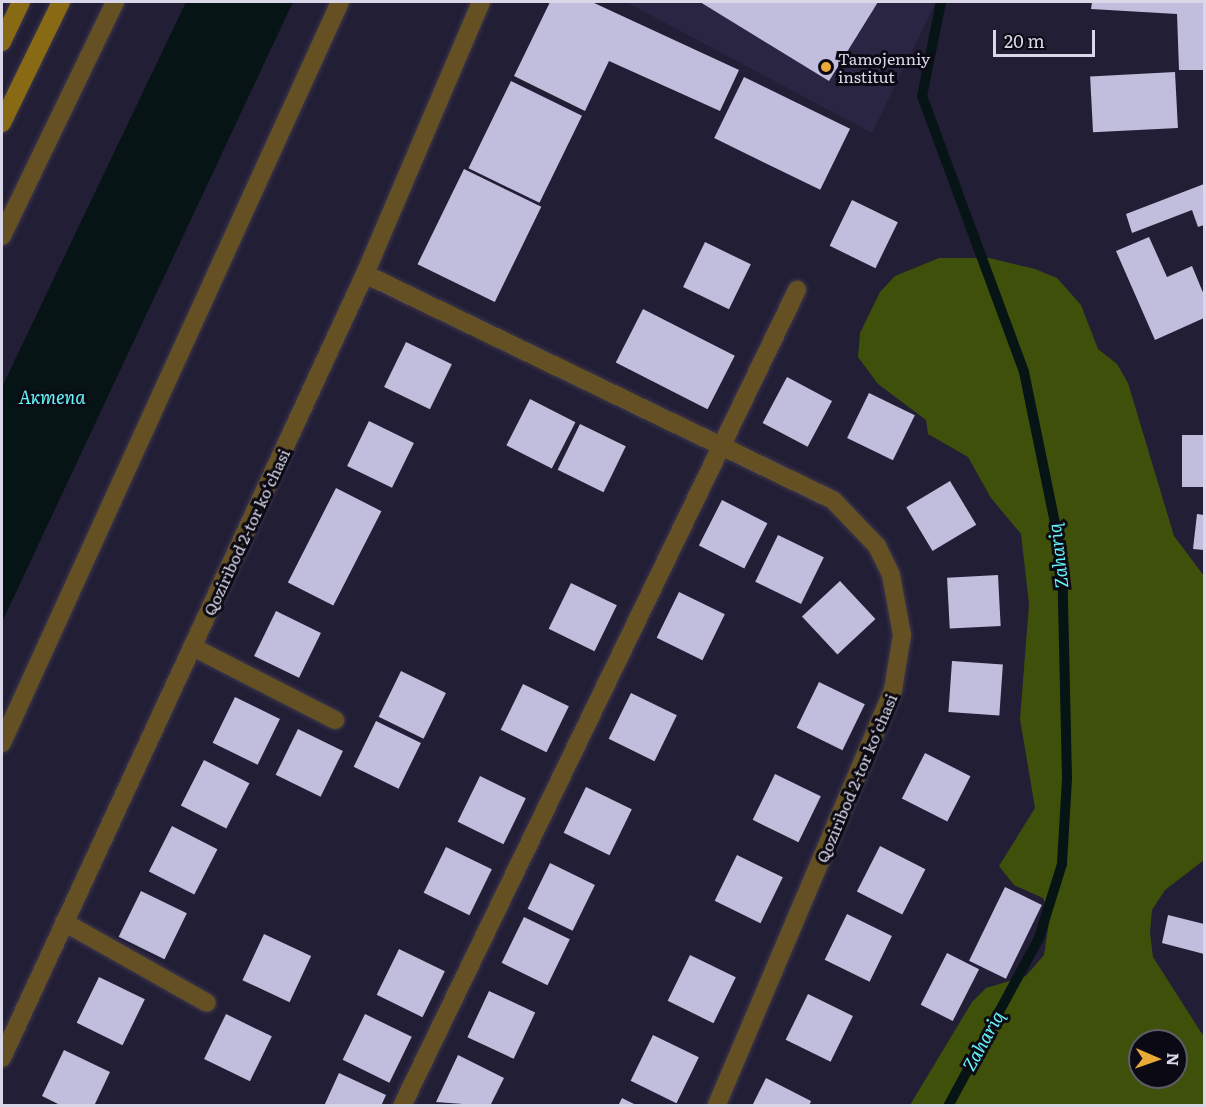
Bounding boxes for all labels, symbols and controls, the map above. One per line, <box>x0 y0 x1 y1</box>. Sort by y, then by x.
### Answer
scale bar <box>996 18 1098 56</box>
text: 20 m <box>1004 27 1045 54</box>
place label: Tamojenniy institut <box>838 48 930 86</box>
marker: Tamojenniy institut <box>819 60 833 74</box>
water label: Актепа <box>18 386 86 408</box>
street label: Qoziribod 2-tor ko‘chasi <box>199 446 293 618</box>
water label: Zahariq <box>1043 522 1073 590</box>
street label: Qoziribod 2-tor ko‘chasi <box>812 691 900 865</box>
water label: Zahariq <box>958 1007 1008 1075</box>
north arrow <box>1128 1029 1188 1089</box>
text: N <box>1162 1052 1186 1067</box>

